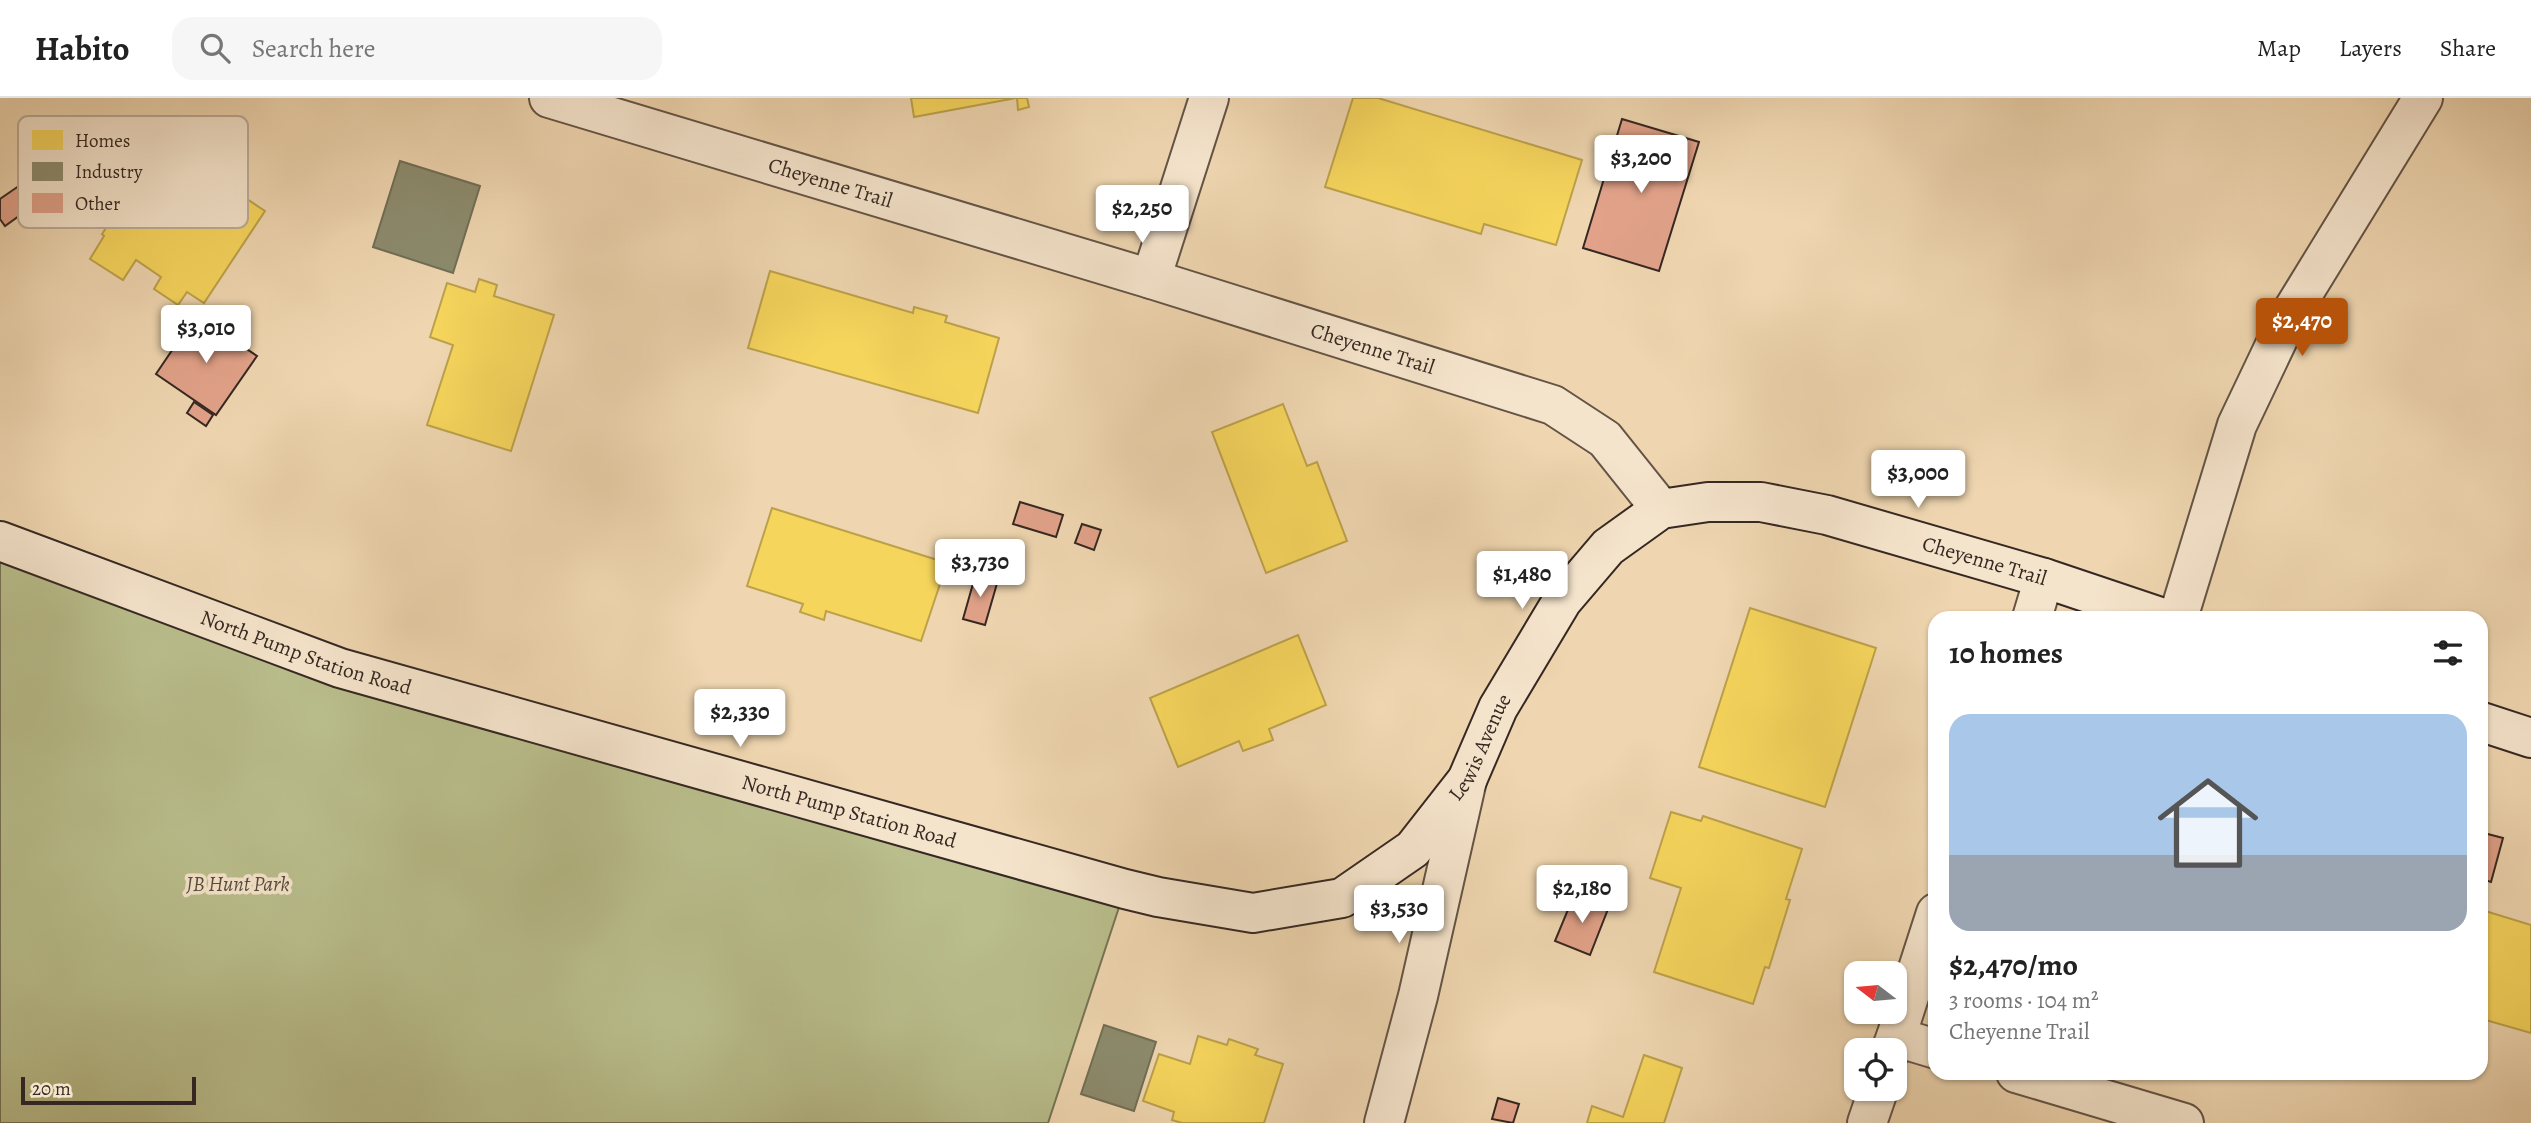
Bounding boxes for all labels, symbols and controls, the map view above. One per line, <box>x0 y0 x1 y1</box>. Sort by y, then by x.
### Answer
search box <box>172 17 662 80</box>
text: Habito <box>35 26 130 71</box>
icon: search <box>196 29 234 67</box>
text: Search here <box>252 31 375 66</box>
text: Map <box>2257 32 2301 64</box>
text: Layers <box>2339 32 2402 64</box>
text: Share <box>2440 32 2496 64</box>
legend <box>18 116 248 228</box>
text: Homes <box>75 128 130 154</box>
pin: $3,200 <box>1584 136 1698 195</box>
text: $3,200 <box>1610 142 1672 173</box>
street label: Cheyenne Trail <box>765 151 896 215</box>
text: Industry <box>75 159 143 185</box>
pin: $2,250 <box>1085 186 1199 245</box>
text: Other <box>75 191 120 217</box>
text: $2,250 <box>1112 192 1172 223</box>
pin: $2,470 <box>2245 299 2359 358</box>
text: $2,470 <box>2272 305 2332 336</box>
pin: $3,010 <box>149 306 263 365</box>
text: $3,010 <box>177 312 235 343</box>
street label: Cheyenne Trail <box>1307 316 1438 381</box>
pin: $3,000 <box>1861 450 1975 510</box>
text: $3,000 <box>1887 457 1949 488</box>
street label: Cheyenne Trail <box>1919 529 2050 592</box>
pin: $3,730 <box>923 540 1037 599</box>
text: $3,730 <box>951 546 1009 577</box>
pin: $1,480 <box>1465 552 1579 611</box>
text: $1,480 <box>1493 558 1551 589</box>
street label: North Pump Station Road <box>197 603 416 702</box>
text: 10 homes <box>1949 633 2063 673</box>
icon: filters <box>2429 634 2467 672</box>
street label: Lewis Avenue <box>1442 688 1518 807</box>
pin: $2,330 <box>683 690 797 749</box>
text: $2,330 <box>710 696 770 727</box>
icon: home <box>2145 760 2271 886</box>
street label: North Pump Station Road <box>739 768 961 855</box>
pin: $2,180 <box>1525 866 1639 925</box>
park label: JB Hunt Park <box>185 870 290 898</box>
text: $2,180 <box>1553 872 1611 903</box>
pin: $3,530 <box>1342 886 1456 945</box>
text: $3,530 <box>1370 892 1428 923</box>
text: $2,470/mo <box>1949 945 2078 985</box>
north arrow <box>1844 961 1908 1024</box>
map controls <box>1844 961 1907 1101</box>
text: 3 rooms · 104 m² <box>1949 985 2098 1016</box>
text: Cheyenne Trail <box>1949 1016 2090 1047</box>
button: locate <box>1844 1038 1907 1101</box>
scale bar <box>21 1074 196 1106</box>
text: 20 m <box>32 1076 71 1102</box>

